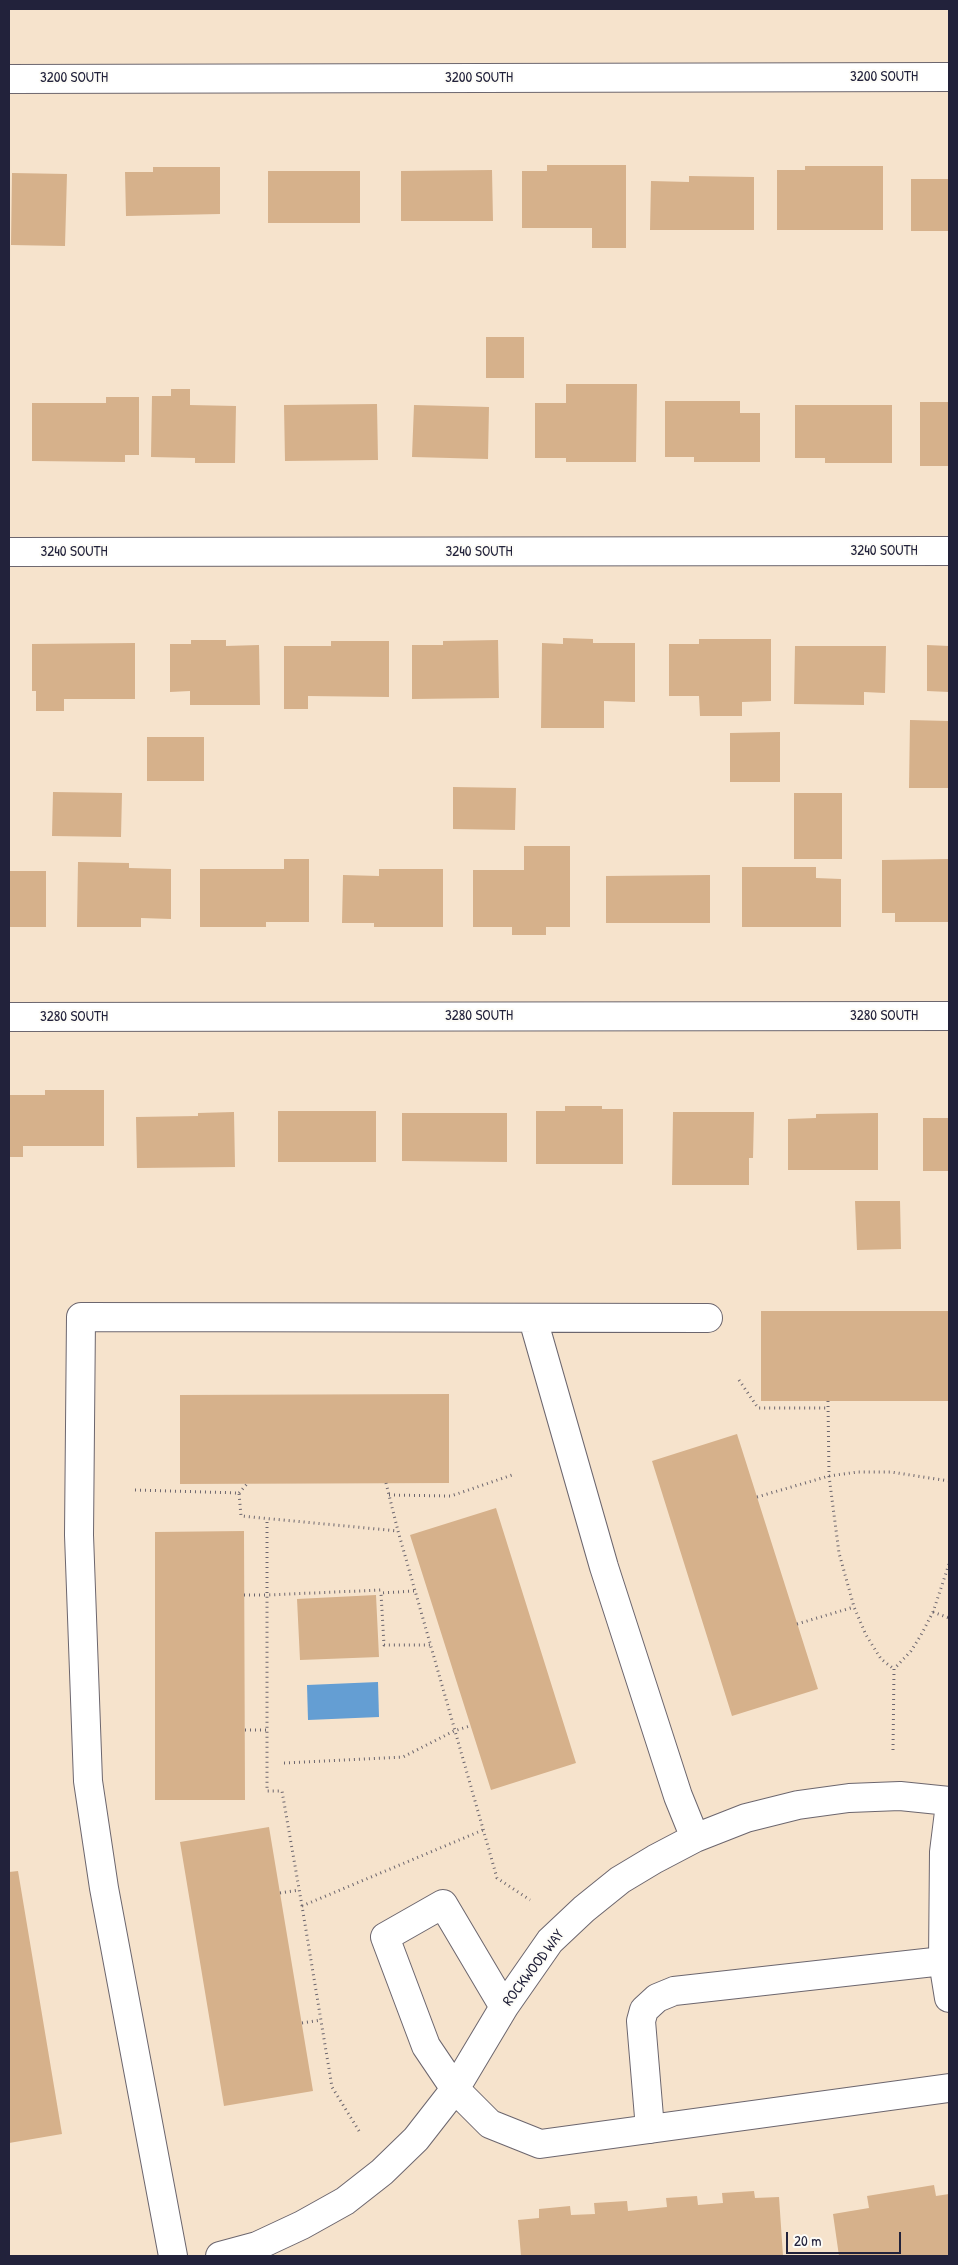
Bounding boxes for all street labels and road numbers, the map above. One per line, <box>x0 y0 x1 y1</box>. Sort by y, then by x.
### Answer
street label: 3200 SOUTH <box>850 68 918 86</box>
street label: 3200 SOUTH <box>40 69 108 87</box>
street label: 3200 SOUTH <box>445 69 513 87</box>
street label: 3240 SOUTH <box>850 542 918 560</box>
street label: 3240 SOUTH <box>40 543 108 561</box>
street label: 3240 SOUTH <box>445 543 513 561</box>
street label: 3280 SOUTH <box>445 1007 513 1025</box>
street label: 3280 SOUTH <box>850 1007 918 1025</box>
street label: 3280 SOUTH <box>40 1008 108 1026</box>
street label: ROCKWOOD WAY <box>499 1926 569 2010</box>

